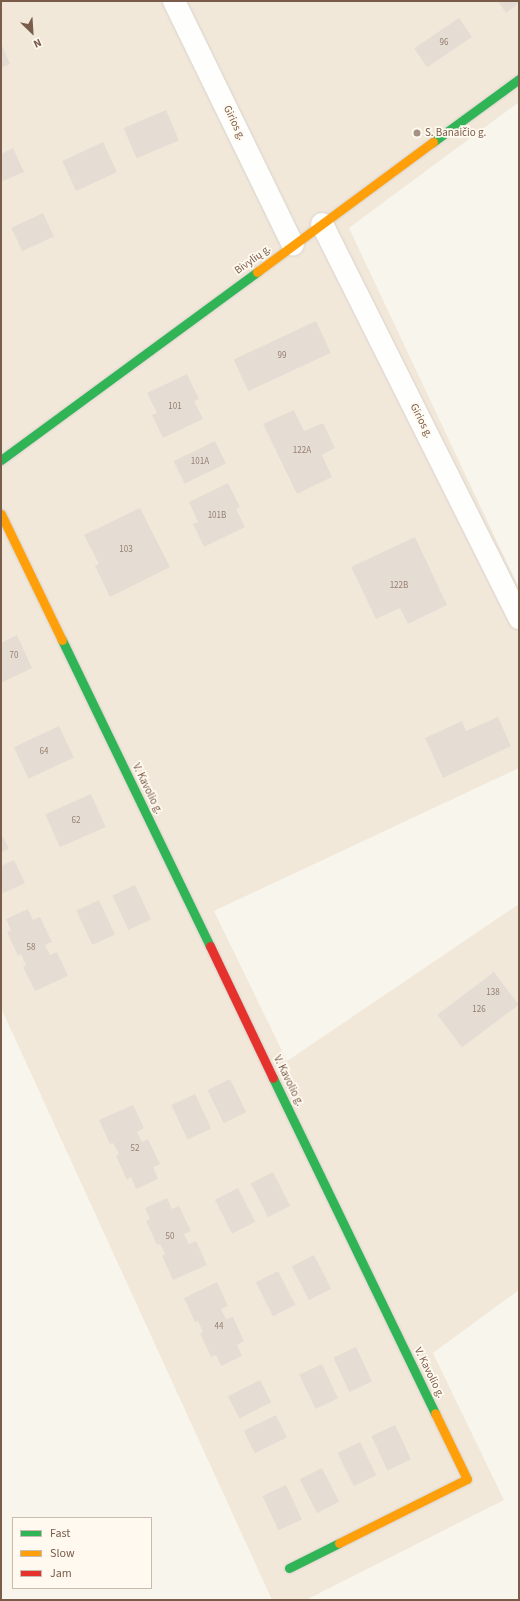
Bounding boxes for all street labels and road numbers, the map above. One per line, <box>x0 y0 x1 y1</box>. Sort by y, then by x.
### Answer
street label: Girios g. <box>220 103 248 143</box>
street label: Bivylių g. <box>232 242 274 278</box>
street label: Girios g. <box>407 401 435 441</box>
street label: V. Kavolio g. <box>129 761 165 817</box>
street label: V. Kavolio g. <box>270 1053 306 1109</box>
street label: V. Kavolio g. <box>411 1345 447 1401</box>

